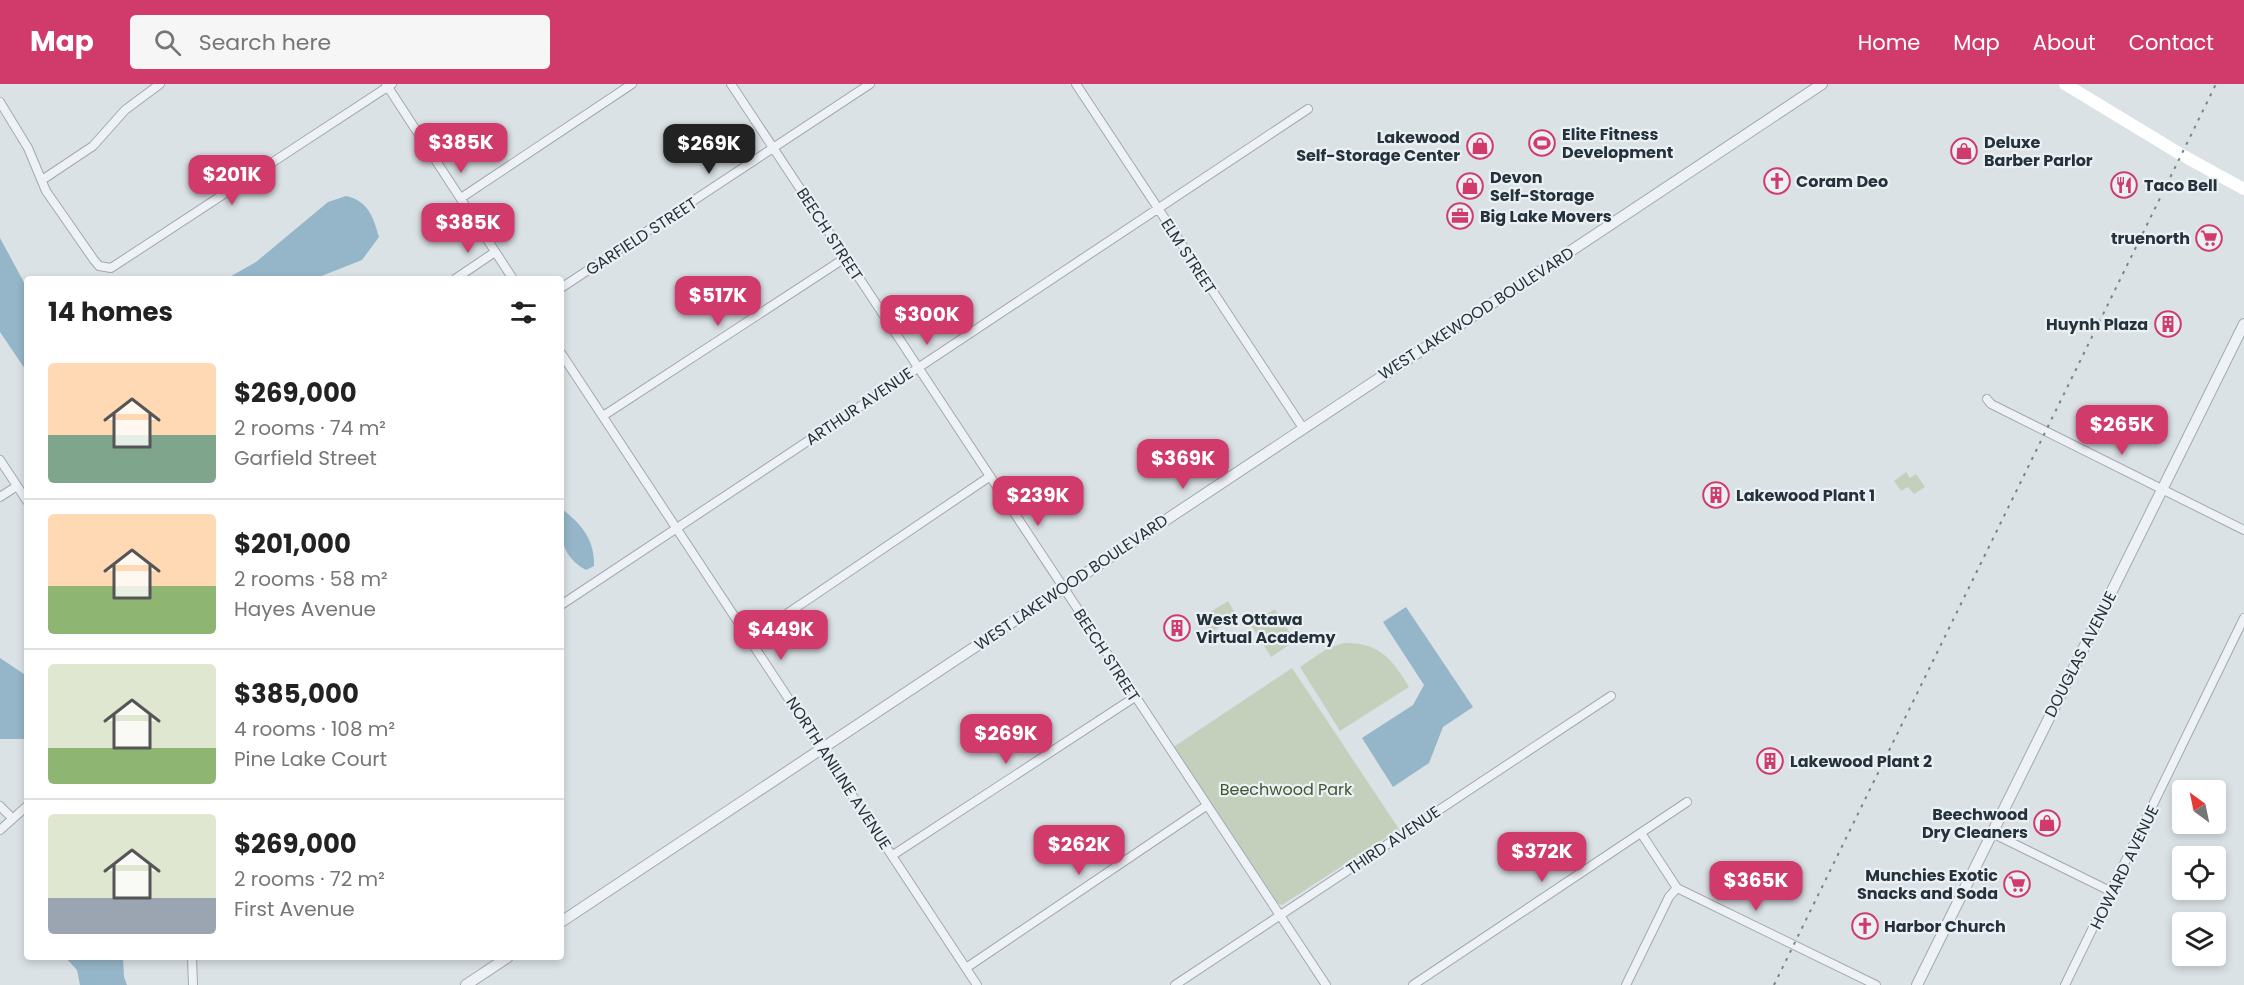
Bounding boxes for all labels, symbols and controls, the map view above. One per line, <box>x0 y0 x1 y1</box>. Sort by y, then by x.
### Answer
search box <box>130 15 550 69</box>
text: Map <box>30 22 94 61</box>
icon: search <box>151 26 184 59</box>
text: Search here <box>199 27 331 58</box>
text: Home <box>1858 28 1920 57</box>
text: Map <box>1953 28 2000 57</box>
text: About <box>2033 28 2096 57</box>
text: Contact <box>2129 28 2214 57</box>
pin: $385K <box>419 123 503 174</box>
place label: Elite Fitness Development <box>1562 123 1673 164</box>
pin: $269K <box>667 124 751 175</box>
place label: Lakewood Self-Storage Center <box>1296 126 1460 167</box>
text: $385K <box>428 128 494 156</box>
sports icon: Elite Fitness Development <box>1527 128 1557 158</box>
text: $269K <box>677 129 741 157</box>
shop icon: Lakewood Self-Storage Center <box>1465 131 1495 161</box>
place label: Deluxe Barber Parlor <box>1984 131 2093 172</box>
shop icon: Deluxe Barber Parlor <box>1949 136 1979 166</box>
pin: $201K <box>190 155 274 206</box>
text: $201K <box>202 160 262 188</box>
place label: Devon Self-Storage <box>1490 166 1595 207</box>
church icon: Coram Deo <box>1762 166 1792 196</box>
place label: Coram Deo <box>1796 170 1888 193</box>
restaurant icon: Taco Bell <box>2109 170 2139 200</box>
shop icon: Devon Self-Storage <box>1455 171 1485 201</box>
place label: Taco Bell <box>2144 174 2217 197</box>
street label: BEECH STREET <box>791 183 868 286</box>
street label: GARFIELD STREET <box>581 192 702 281</box>
office icon: Big Lake Movers <box>1445 201 1475 231</box>
pin: $385K <box>426 203 510 254</box>
place label: Big Lake Movers <box>1480 205 1612 228</box>
text: $385K <box>435 208 501 236</box>
street label: ELM STREET <box>1156 214 1222 299</box>
supermarket icon: truenorth <box>2194 223 2224 253</box>
place label: truenorth <box>2111 227 2190 250</box>
street label: WEST LAKEWOOD BOULEVARD <box>1374 241 1579 385</box>
pin: $517K <box>676 276 760 327</box>
text: $517K <box>689 281 747 309</box>
text: 14 homes <box>48 294 173 330</box>
pin: $300K <box>885 295 969 346</box>
icon: filters <box>507 296 540 329</box>
text: $300K <box>894 300 960 328</box>
building icon: Huynh Plaza <box>2153 309 2183 339</box>
place label: Huynh Plaza <box>2046 313 2148 336</box>
street label: ARTHUR AVENUE <box>801 362 918 451</box>
text: $269,000 <box>234 375 357 411</box>
icon: home <box>96 387 168 459</box>
pin: $265K <box>2080 405 2164 456</box>
text: $265K <box>2090 410 2154 438</box>
text: 2 rooms · 74 m² <box>234 414 386 442</box>
pin: $369K <box>1141 439 1225 490</box>
text: Garfield Street <box>234 444 377 472</box>
text: $369K <box>1151 444 1215 472</box>
pin: $239K <box>996 476 1080 527</box>
building icon: Lakewood Plant 1 <box>1701 480 1731 510</box>
text: $239K <box>1007 481 1069 509</box>
place label: Lakewood Plant 1 <box>1736 484 1875 507</box>
street label: WEST LAKEWOOD BOULEVARD <box>970 509 1173 656</box>
text: $201,000 <box>234 526 351 562</box>
icon: home <box>96 538 168 610</box>
text: 2 rooms · 58 m² <box>234 565 388 593</box>
street label: DOUGLAS AVENUE <box>2039 587 2122 721</box>
text: Hayes Avenue <box>234 595 376 623</box>
street label: BEECH STREET <box>1068 604 1145 707</box>
place label: West Ottawa Virtual Academy <box>1196 608 1337 649</box>
pin: $449K <box>739 610 823 661</box>
building icon: West Ottawa Virtual Academy <box>1162 613 1192 643</box>
text: $449K <box>748 615 814 643</box>
text: $385,000 <box>234 676 359 712</box>
icon: home <box>96 688 168 760</box>
street label: NORTH ANILINE AVENUE <box>780 692 897 854</box>
pin: $269K <box>964 714 1048 765</box>
text: 4 rooms · 108 m² <box>234 715 395 743</box>
text: $269K <box>974 719 1038 747</box>
text: Pine Lake Court <box>234 745 387 773</box>
building icon: Lakewood Plant 2 <box>1755 746 1785 776</box>
place label: Lakewood Plant 2 <box>1790 750 1932 773</box>
park label: Beechwood Park <box>1220 778 1353 801</box>
north arrow <box>2172 780 2226 834</box>
map controls <box>2172 780 2226 966</box>
street label: THIRD AVENUE <box>1342 800 1445 880</box>
street label: HOWARD AVENUE <box>2084 801 2164 933</box>
place label: Beechwood Dry Cleaners <box>1922 803 2028 844</box>
shop icon: Beechwood Dry Cleaners <box>2032 808 2062 838</box>
pin: $262K <box>1037 825 1121 876</box>
text: $269,000 <box>234 826 357 862</box>
text: $262K <box>1048 830 1110 858</box>
pin: $372K <box>1500 832 1584 883</box>
text: $372K <box>1511 837 1573 865</box>
icon: home <box>96 838 168 910</box>
button: locate <box>2172 846 2226 900</box>
pin: $365K <box>1714 861 1798 912</box>
place label: Munchies Exotic Snacks and Soda <box>1857 864 1998 905</box>
text: 2 rooms · 72 m² <box>234 865 385 893</box>
text: $365K <box>1724 866 1788 894</box>
supermarket icon: Munchies Exotic Snacks and Soda <box>2002 869 2032 899</box>
text: First Avenue <box>234 895 355 923</box>
church icon: Harbor Church <box>1850 911 1880 941</box>
button: layers <box>2172 912 2226 966</box>
place label: Harbor Church <box>1884 915 2006 938</box>

